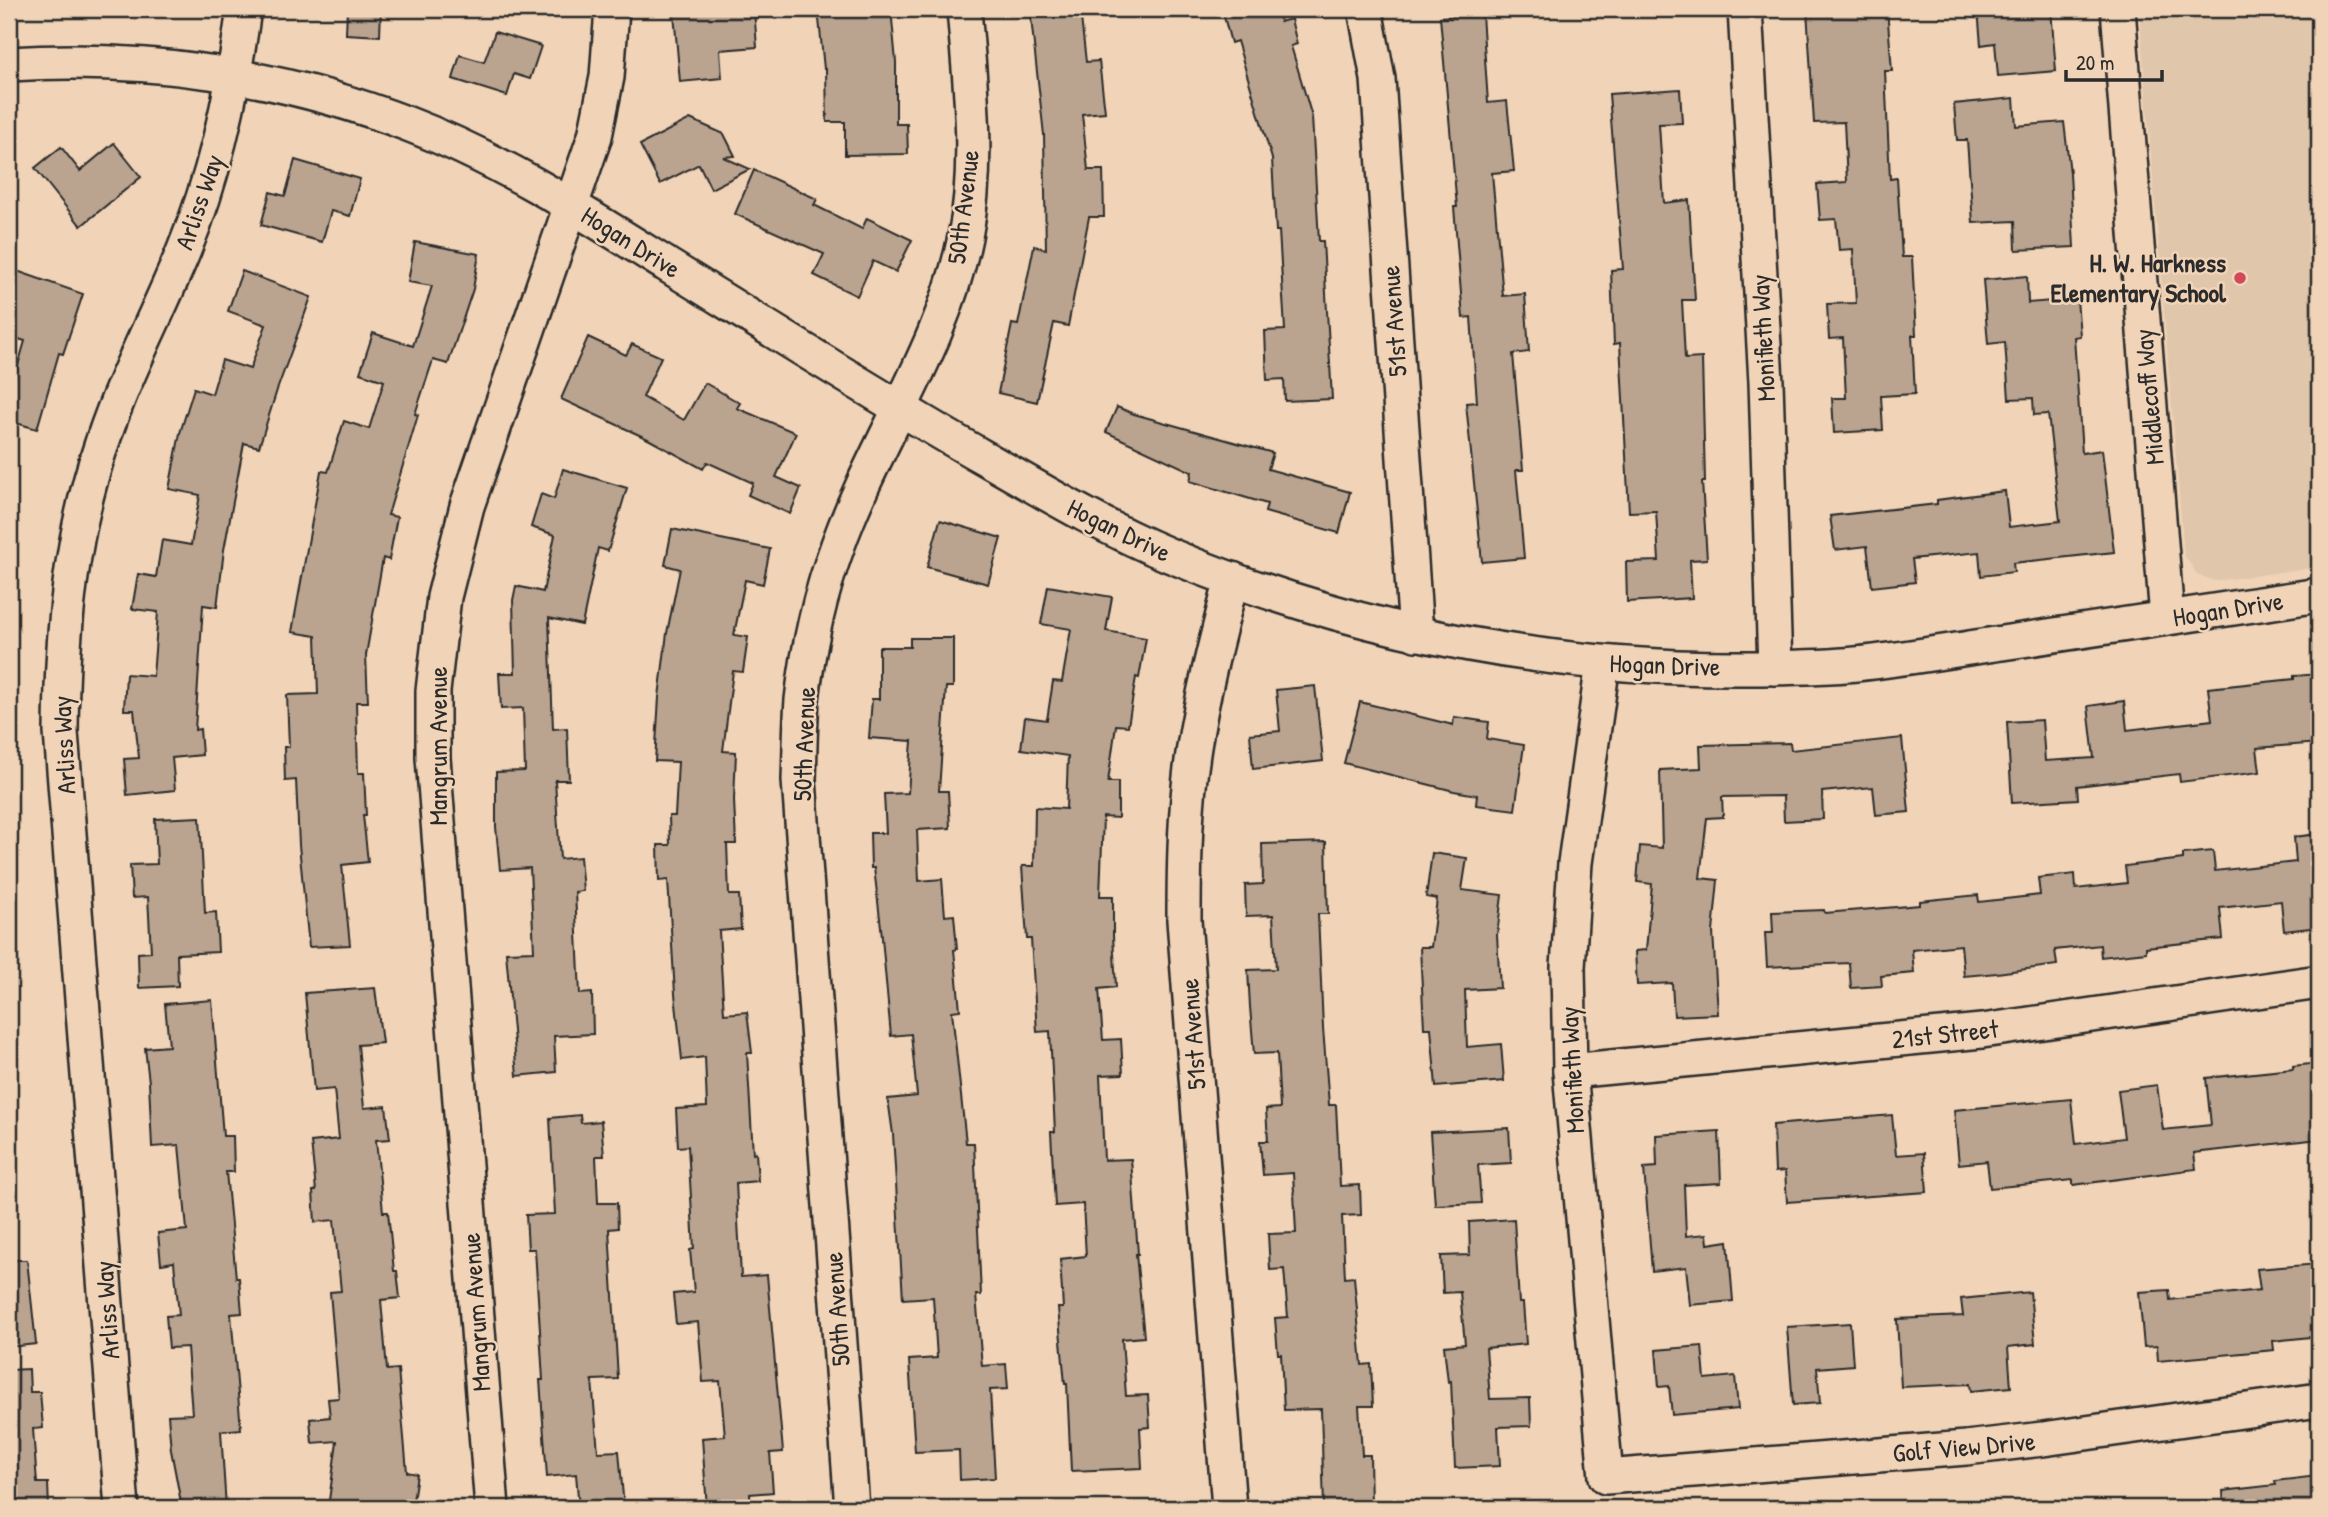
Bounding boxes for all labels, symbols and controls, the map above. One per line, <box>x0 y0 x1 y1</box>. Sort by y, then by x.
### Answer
scale bar <box>2066 38 2162 82</box>
text: 20 m <box>2076 48 2114 77</box>
street label: 50th Avenue <box>938 148 987 266</box>
street label: Arliss Way <box>166 149 231 254</box>
street label: Hogan Drive <box>575 197 688 286</box>
place label: H. W. Harkness Elementary School <box>2051 245 2227 311</box>
street label: 51st Avenue <box>1372 264 1415 378</box>
marker: H. W. Harkness Elementary School <box>2232 270 2248 286</box>
street label: Monifieth Way <box>1742 274 1783 403</box>
street label: Middlecoff Way <box>2125 328 2172 466</box>
street label: Hogan Drive <box>1062 489 1177 570</box>
street label: Hogan Drive <box>2170 583 2286 634</box>
street label: Hogan Drive <box>1609 645 1721 684</box>
street label: Mangrum Avenue <box>420 667 455 826</box>
street label: 50th Avenue <box>784 686 823 802</box>
street label: Arliss Way <box>43 695 84 795</box>
street label: 51st Avenue <box>1171 977 1214 1091</box>
street label: Monifieth Way <box>1551 1006 1592 1135</box>
street label: 21st Street <box>1890 1010 2001 1057</box>
street label: Mangrum Avenue <box>452 1232 499 1393</box>
street label: 50th Avenue <box>815 1251 858 1367</box>
street label: Arliss Way <box>86 1260 127 1360</box>
street label: Golf View Drive <box>1891 1423 2037 1470</box>

